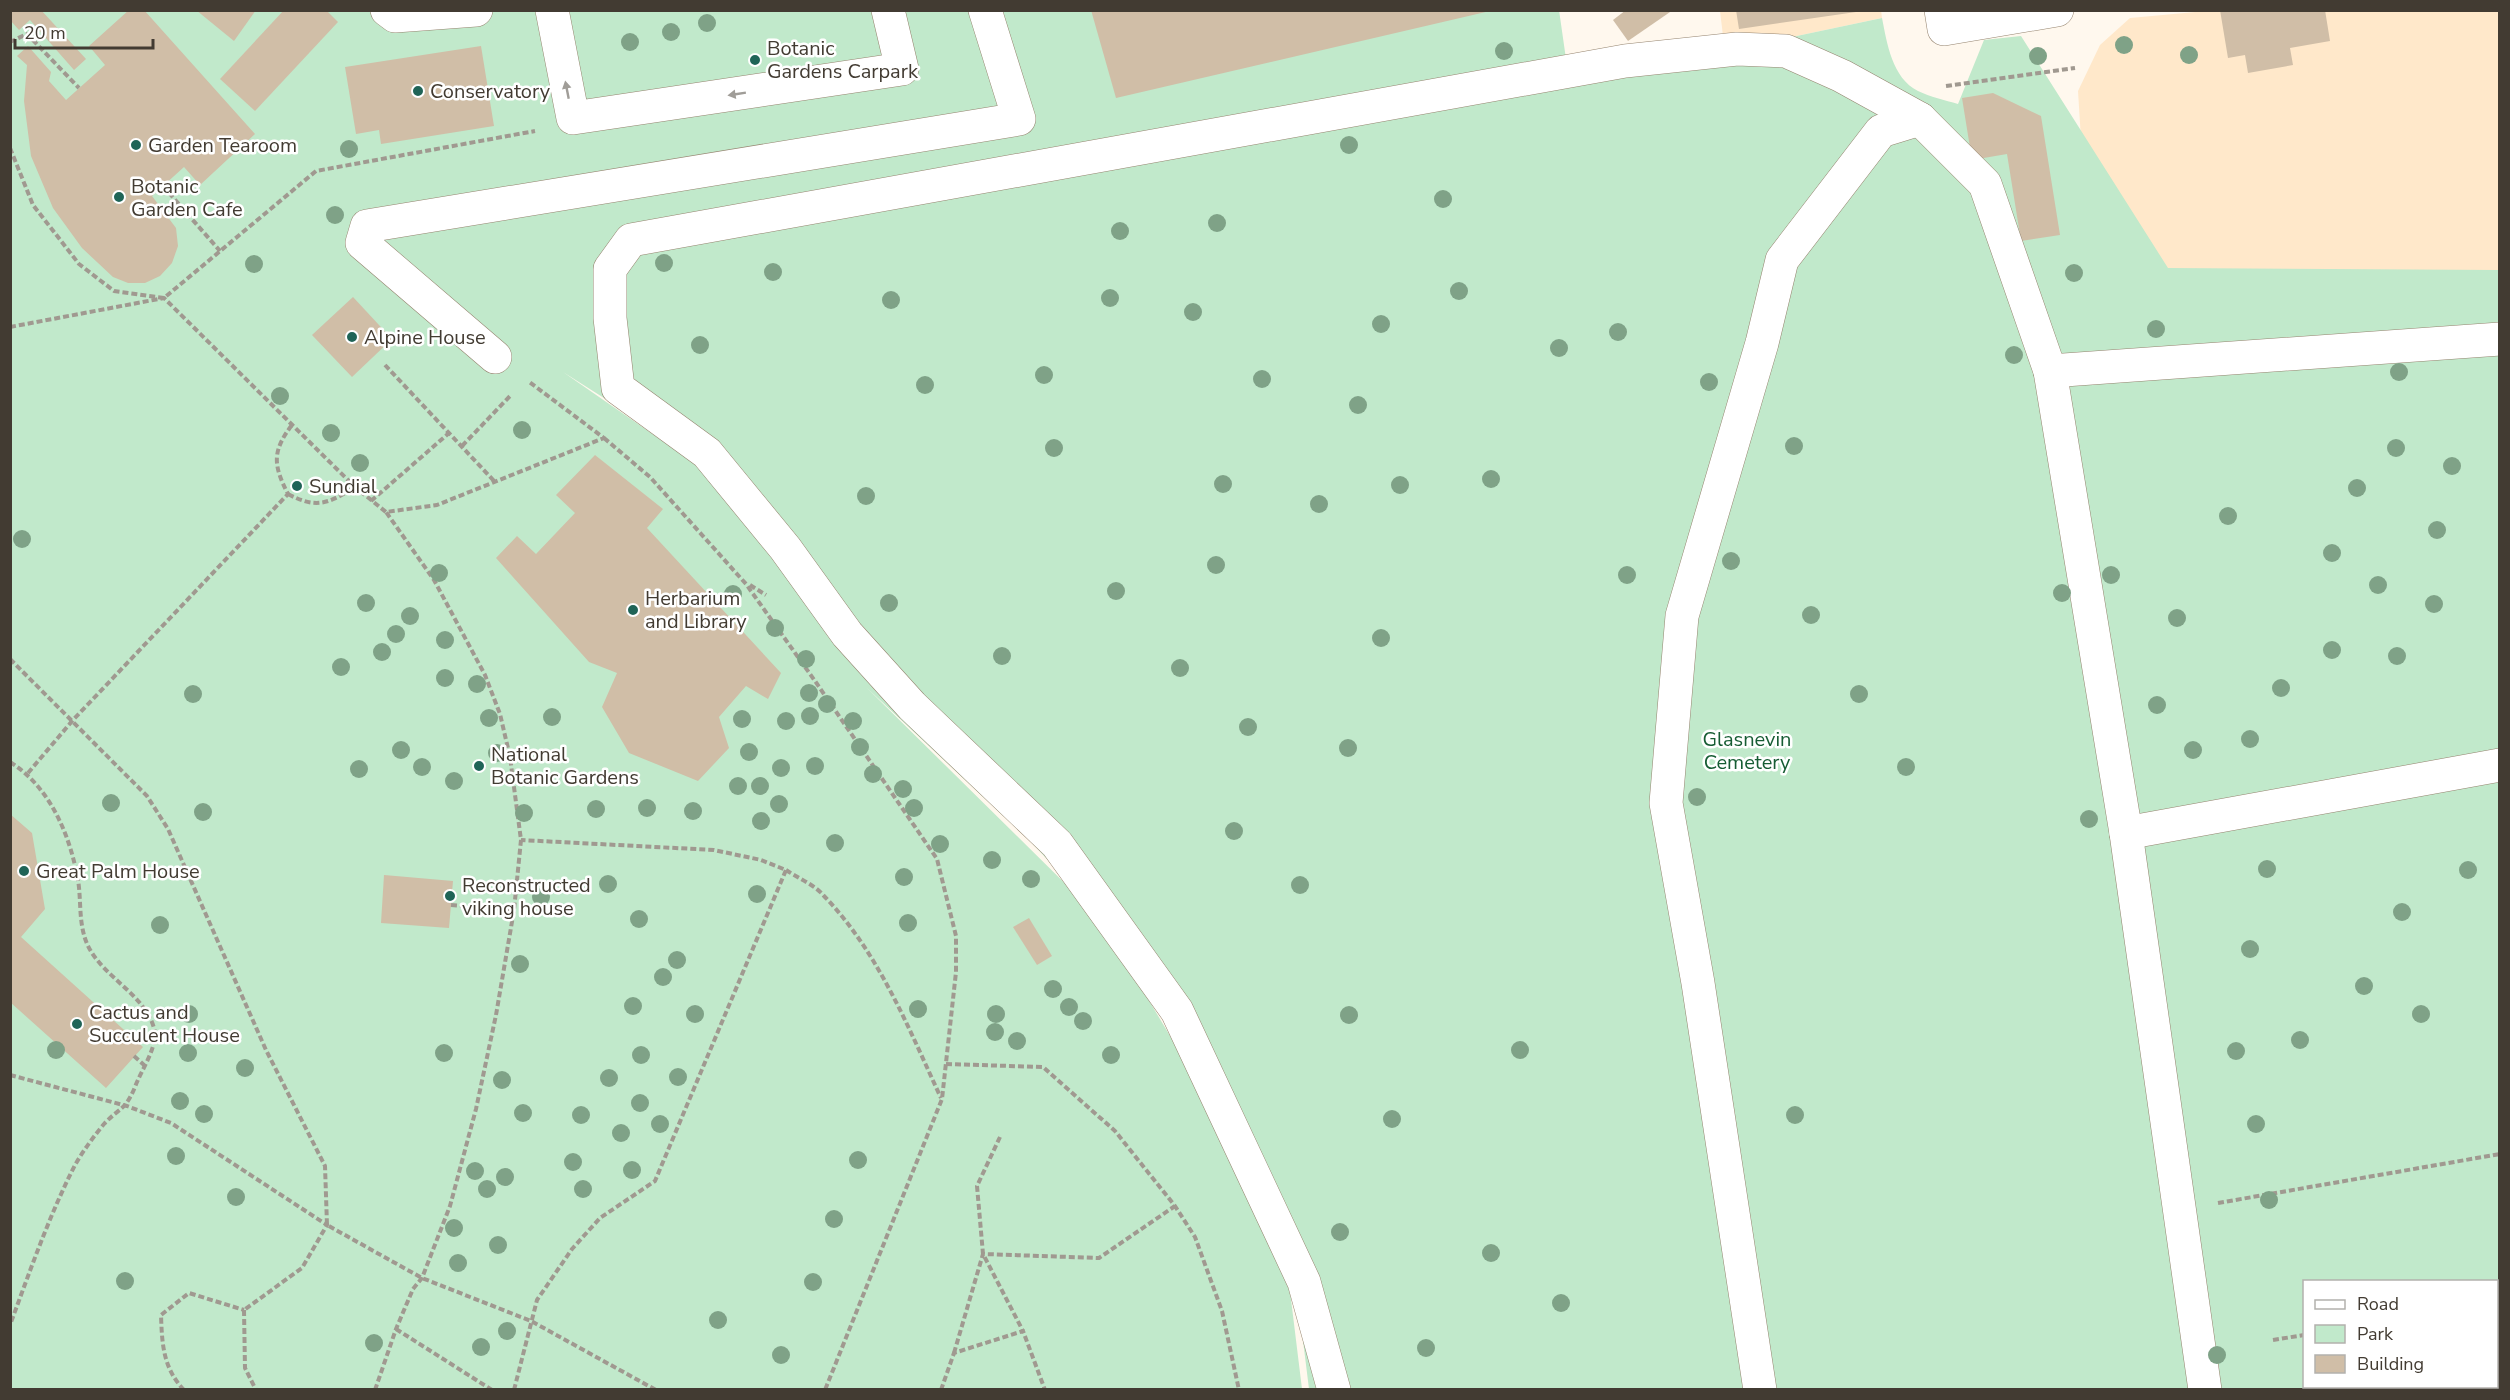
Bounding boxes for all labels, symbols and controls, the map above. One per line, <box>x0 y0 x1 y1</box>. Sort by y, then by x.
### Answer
scale bar <box>15 12 153 50</box>
text: 20 m <box>24 21 66 45</box>
place label: Botanic Gardens Carpark <box>767 35 919 85</box>
marker: Botanic Gardens Carpark <box>748 53 762 67</box>
place label: Conservatory <box>430 78 551 105</box>
one-way arrow <box>562 80 571 99</box>
marker: Conservatory <box>411 84 425 98</box>
one-way arrow <box>727 89 746 98</box>
place label: Garden Tearoom <box>148 132 297 159</box>
marker: Garden Tearoom <box>129 138 143 152</box>
place label: Botanic Garden Cafe <box>131 173 243 223</box>
marker: Botanic Garden Cafe <box>112 190 126 204</box>
place label: Alpine House <box>364 324 486 351</box>
marker: Alpine House <box>345 330 359 344</box>
place label: Sundial <box>309 473 377 500</box>
marker: Sundial <box>290 479 304 493</box>
place label: Herbarium and Library <box>645 585 747 635</box>
marker: Herbarium and Library <box>626 603 640 617</box>
park label: Glasnevin Cemetery <box>1703 726 1791 776</box>
place label: National Botanic Gardens <box>491 741 639 791</box>
marker: National Botanic Gardens <box>472 759 486 773</box>
place label: Great Palm House <box>36 858 200 885</box>
marker: Great Palm House <box>17 864 31 878</box>
place label: Reconstructed viking house <box>462 872 591 922</box>
marker: Reconstructed viking house <box>443 889 457 903</box>
place label: Cactus and Succulent House <box>89 999 240 1049</box>
marker: Cactus and Succulent House <box>70 1017 84 1031</box>
legend <box>2303 1280 2498 1388</box>
text: Road <box>2357 1292 2399 1316</box>
text: Park <box>2357 1322 2394 1346</box>
text: Building <box>2357 1352 2424 1376</box>

